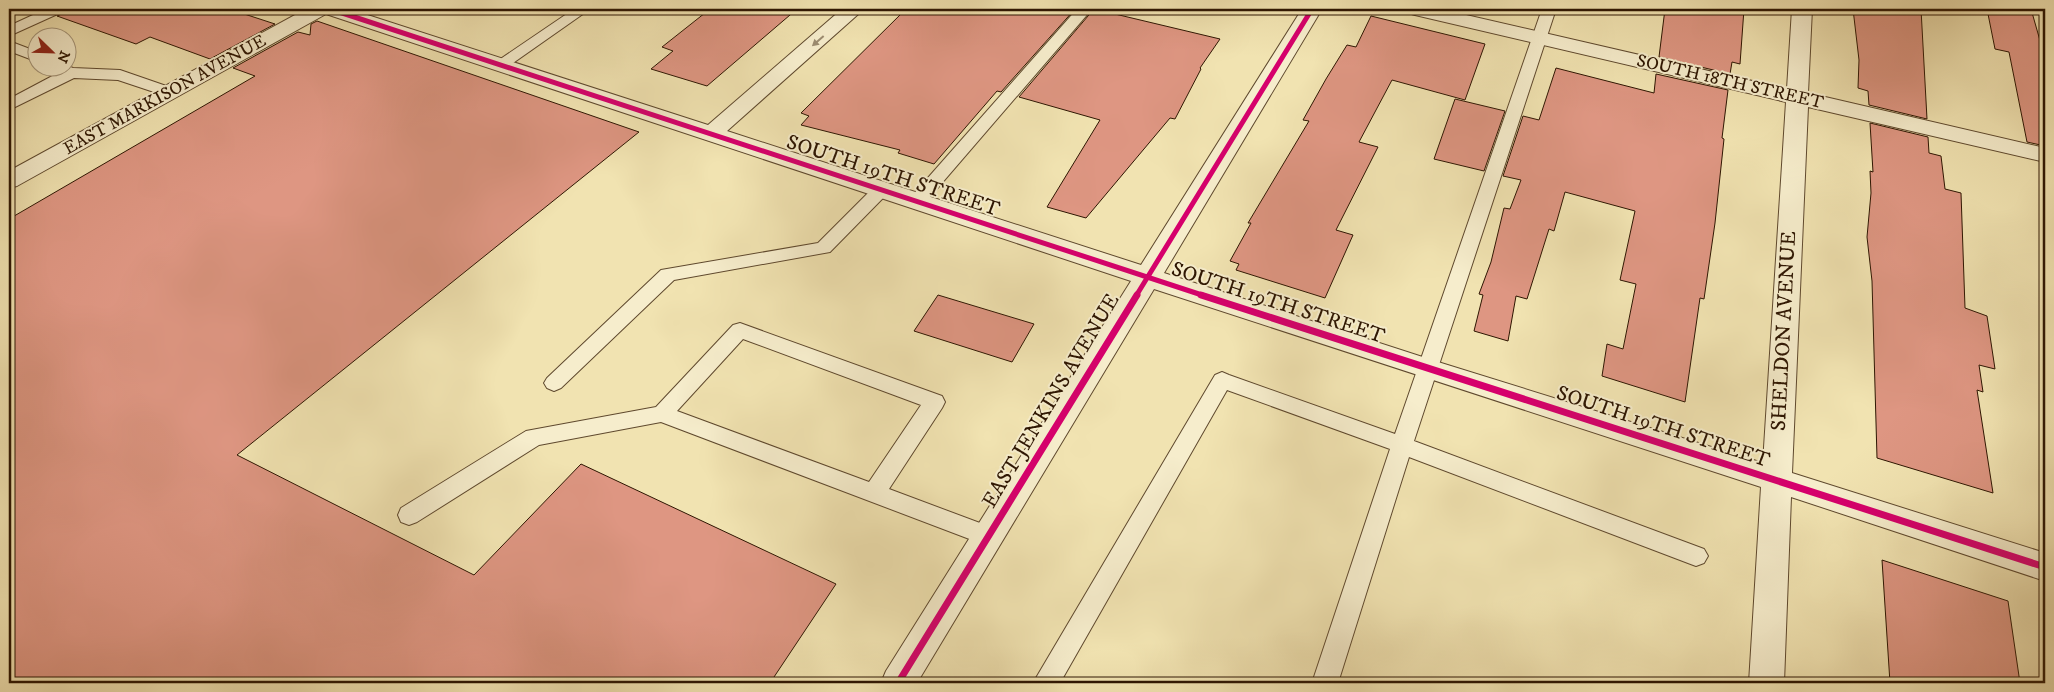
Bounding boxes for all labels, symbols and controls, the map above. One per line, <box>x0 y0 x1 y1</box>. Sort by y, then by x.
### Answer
north arrow <box>28 28 78 78</box>
street label: EAST MARKISON AVENUE <box>60 30 270 160</box>
one-way arrow <box>812 35 824 47</box>
street label: SOUTH 18TH STREET <box>1634 50 1826 114</box>
street label: SOUTH 19TH STREET <box>783 129 1003 223</box>
street label: SHELDON AVENUE <box>1766 230 1802 432</box>
street label: SOUTH 19TH STREET <box>1168 256 1388 350</box>
street label: EAST JENKINS AVENUE <box>977 289 1125 513</box>
street label: SOUTH 19TH STREET <box>1553 380 1773 474</box>

